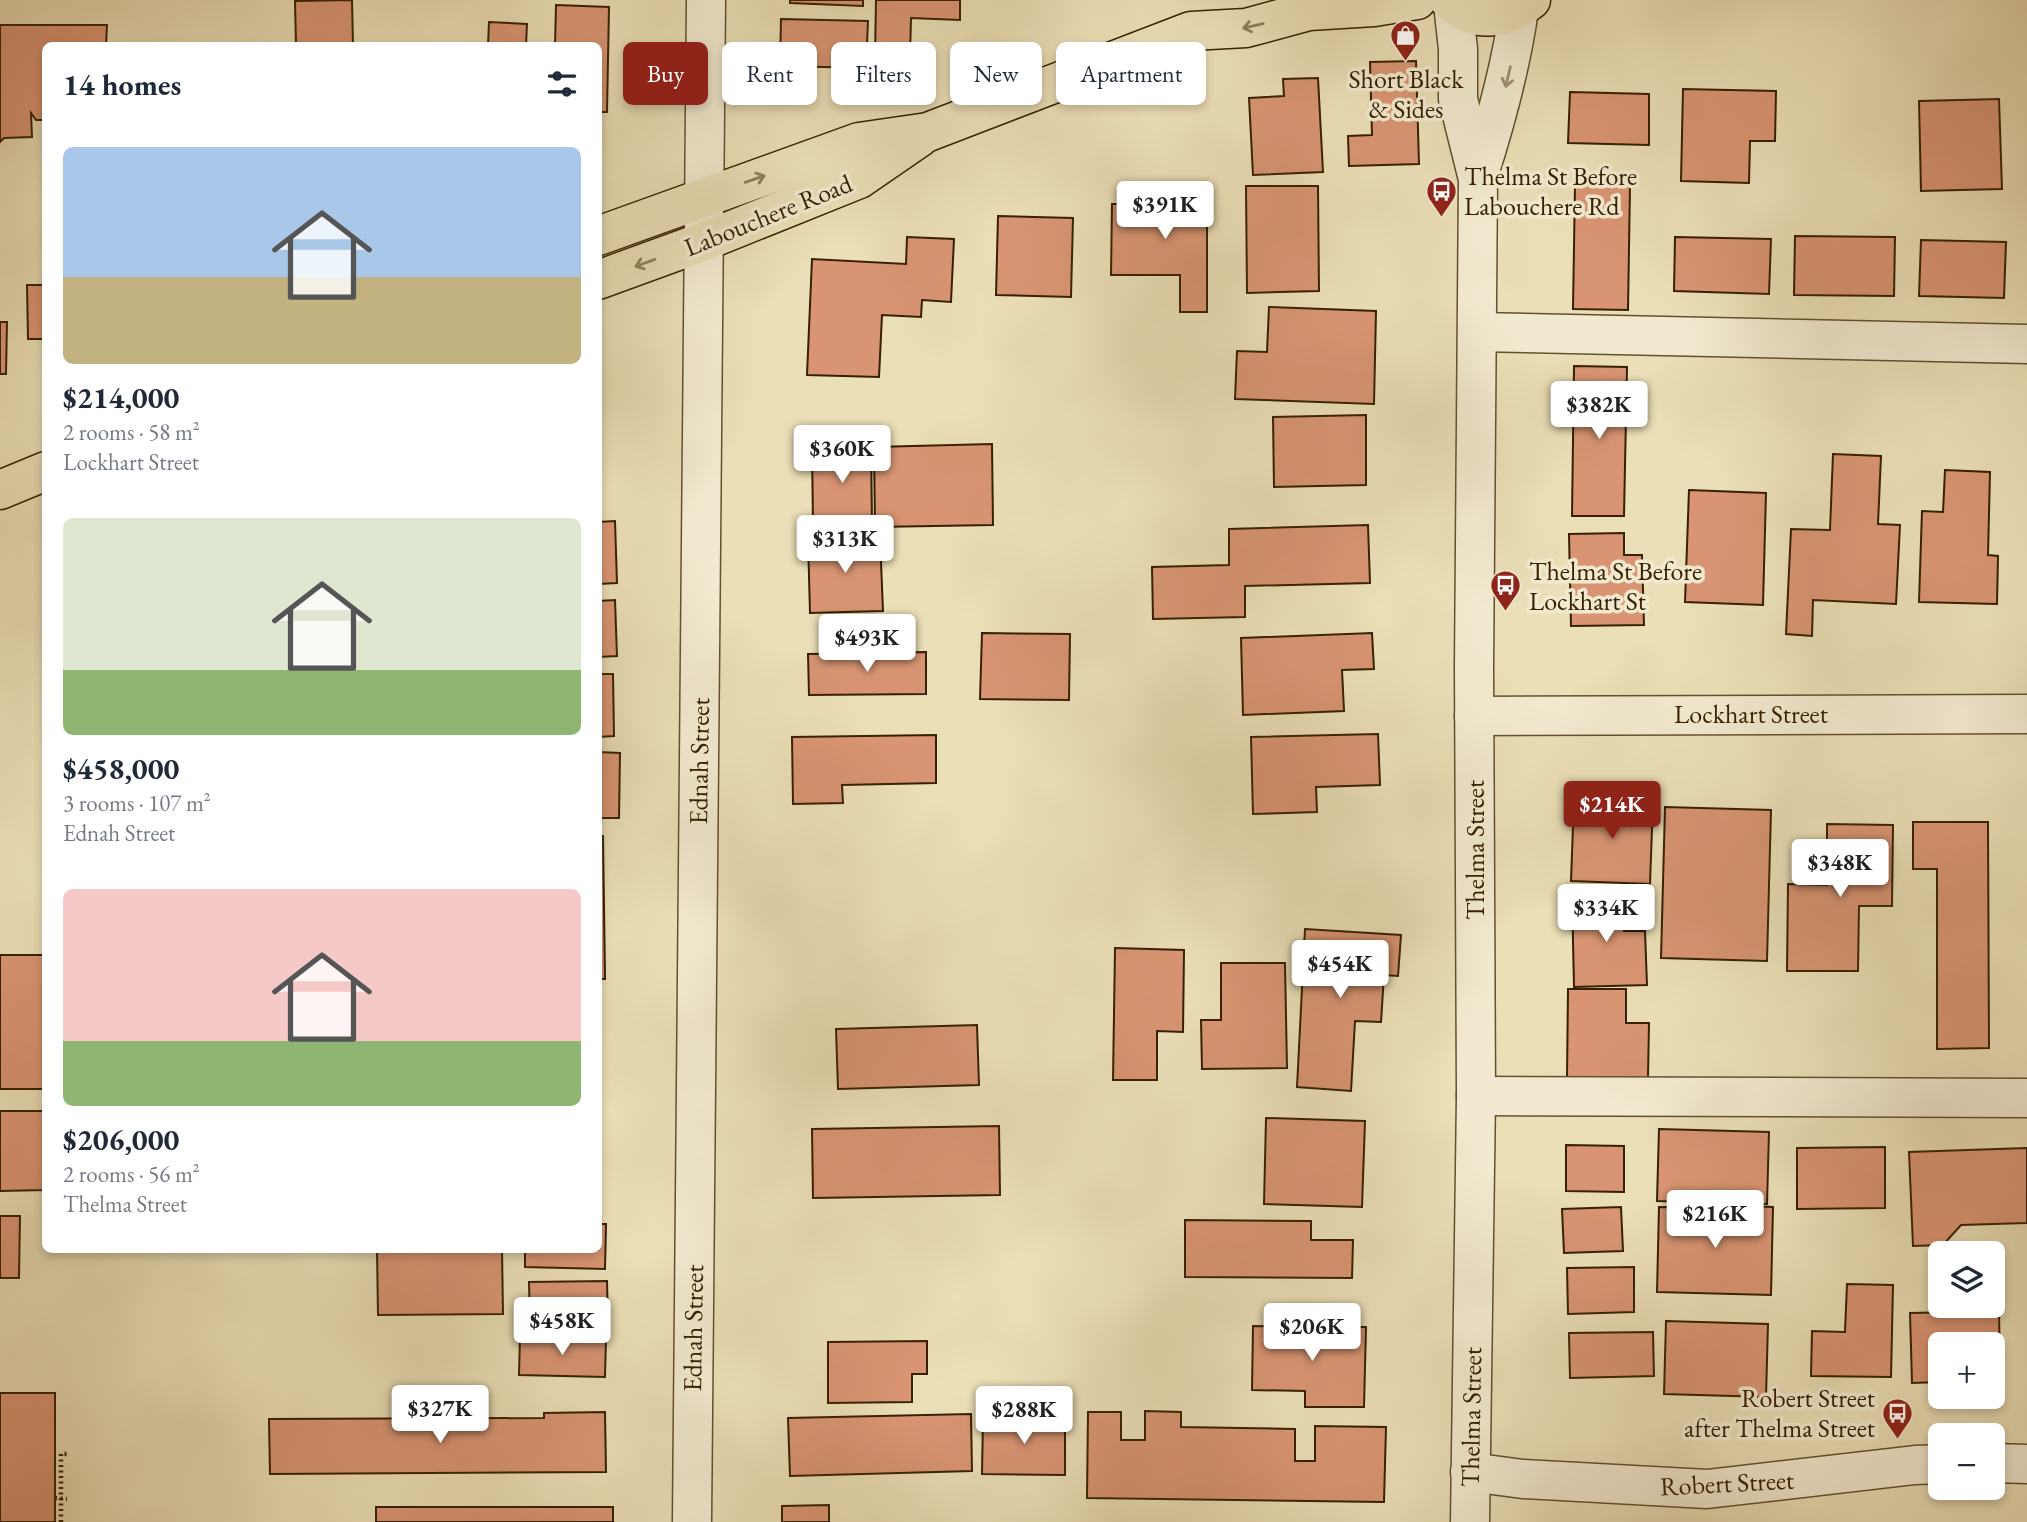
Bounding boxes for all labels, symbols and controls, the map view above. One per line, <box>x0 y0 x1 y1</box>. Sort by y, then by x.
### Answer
one-way arrow <box>1242 19 1265 33</box>
shop icon: Short Black & Sides <box>1389 19 1423 63</box>
chip: Buy <box>623 42 708 105</box>
chip: Rent <box>722 42 817 105</box>
chip: Filters <box>831 42 936 105</box>
chip: New <box>950 42 1042 105</box>
chip: Apartment <box>1056 42 1206 105</box>
place label: Short Black & Sides <box>1348 62 1464 126</box>
text: 14 homes <box>63 65 181 104</box>
icon: filters <box>543 65 581 103</box>
one-way arrow <box>1501 65 1514 88</box>
place label: Thelma St Before Labouchere Rd <box>1464 159 1637 223</box>
street label: Labouchere Road <box>679 166 858 264</box>
one-way arrow <box>743 172 765 184</box>
bus stop icon: Thelma St Before Labouchere Rd <box>1424 174 1458 218</box>
pin: $391K <box>1116 182 1214 241</box>
text: $391K <box>1133 189 1197 219</box>
icon: home <box>259 192 385 318</box>
one-way arrow <box>635 258 657 270</box>
text: $214,000 <box>63 378 179 417</box>
pin: $382K <box>1550 382 1648 441</box>
text: $382K <box>1567 389 1631 419</box>
text: 2 rooms · 58 m² <box>63 417 200 447</box>
pin: $360K <box>793 426 891 485</box>
text: $360K <box>810 433 874 463</box>
text: Lockhart Street <box>63 447 199 477</box>
pin: $313K <box>796 516 894 575</box>
text: $313K <box>813 523 877 553</box>
place label: Thelma St Before Lockhart St <box>1529 554 1702 618</box>
icon: home <box>259 563 385 689</box>
bus stop icon: Thelma St Before Lockhart St <box>1489 569 1523 613</box>
pin: $493K <box>818 614 916 674</box>
text: $493K <box>835 622 899 652</box>
street label: Ednah Street <box>681 697 717 825</box>
street label: Lockhart Street <box>1674 697 1828 731</box>
text: $458,000 <box>63 749 179 788</box>
street label: Thelma Street <box>1458 780 1492 920</box>
pin: $214K <box>1563 782 1661 841</box>
text: 3 rooms · 107 m² <box>63 788 211 818</box>
text: $214K <box>1580 789 1644 819</box>
text: Ednah Street <box>63 818 175 848</box>
pin: $348K <box>1791 839 1889 899</box>
text: $348K <box>1808 847 1872 877</box>
pin: $334K <box>1557 884 1655 944</box>
text: $334K <box>1574 892 1638 922</box>
icon: home <box>259 934 385 1060</box>
pin: $454K <box>1291 940 1389 1000</box>
text: $454K <box>1308 948 1372 978</box>
text: $206,000 <box>63 1120 179 1159</box>
text: 2 rooms · 56 m² <box>63 1159 200 1189</box>
text: Thelma Street <box>63 1189 187 1219</box>
pin: $216K <box>1666 1190 1764 1250</box>
text: $216K <box>1683 1198 1747 1228</box>
map controls <box>1928 1241 2005 1500</box>
button: layers <box>1928 1241 2005 1318</box>
street label: Ednah Street <box>675 1264 711 1392</box>
pin: $458K <box>513 1298 611 1357</box>
pin: $206K <box>1263 1304 1361 1363</box>
text: $458K <box>530 1305 594 1335</box>
text: $206K <box>1280 1311 1344 1341</box>
button: + <box>1928 1332 2005 1409</box>
street label: Thelma Street <box>1453 1347 1489 1487</box>
place label: Robert Street after Thelma Street <box>1684 1381 1875 1445</box>
pin: $327K <box>391 1386 489 1445</box>
pin: $288K <box>975 1386 1073 1446</box>
text: $327K <box>408 1393 472 1423</box>
text: $288K <box>992 1394 1056 1424</box>
bus stop icon: Robert Street after Thelma Street <box>1881 1396 1915 1440</box>
button: − <box>1928 1423 2005 1500</box>
street label: Robert Street <box>1659 1463 1795 1503</box>

